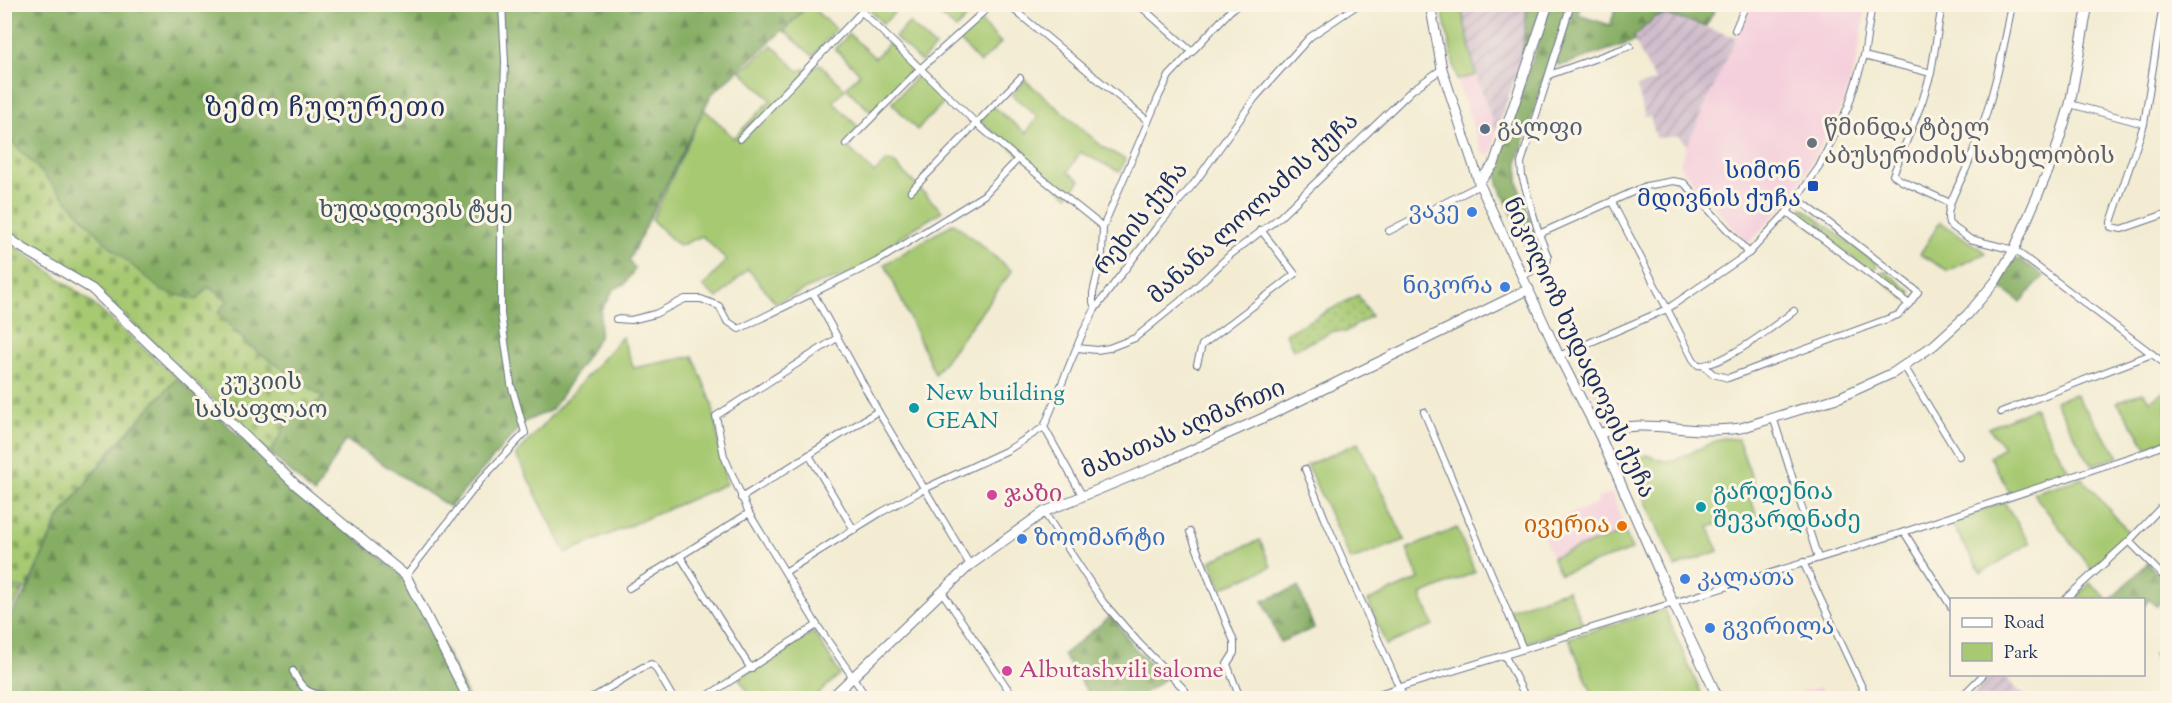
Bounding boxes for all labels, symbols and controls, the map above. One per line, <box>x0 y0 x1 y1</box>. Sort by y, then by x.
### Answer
district label: ზემო ჩუღურეთი <box>205 90 447 129</box>
street label: მანანა ლოლაძის ქუჩა <box>1141 105 1367 313</box>
place label: გალფი <box>1497 112 1583 146</box>
place label: წმინდა ტბელ აბუსერიძის სახელობის <box>1824 112 2115 174</box>
marker: გალფი <box>1478 122 1492 136</box>
marker: წმინდა ტბელ აბუსერიძის სახელობის <box>1805 136 1819 150</box>
street label: რეხის ქუჩა <box>1087 155 1197 283</box>
place label: სიმონ მდივნის ქუჩა <box>1637 155 1801 217</box>
marker: სიმონ მდივნის ქუჩა <box>1806 179 1820 193</box>
street label: ნიკოლოზ ხუდადოვის ქუჩა <box>1493 192 1663 504</box>
park label: ხუდადოვის ტყე <box>319 194 513 228</box>
place label: ვაკე <box>1409 195 1460 229</box>
marker: ვაკე <box>1465 205 1479 219</box>
place label: ნიკორა <box>1402 270 1493 304</box>
marker: ნიკორა <box>1498 280 1512 294</box>
park label: კუკიის სასაფლაო <box>194 366 328 428</box>
street label: მახათას აღმართი <box>1077 372 1291 488</box>
place label: New building GEAN <box>926 377 1065 439</box>
marker: New building GEAN <box>907 401 921 415</box>
place label: გარდენია შევარდნაძე <box>1713 476 1861 538</box>
place label: ჯაზი <box>1004 478 1062 512</box>
marker: ჯაზი <box>985 488 999 502</box>
marker: გარდენია შევარდნაძე <box>1694 500 1708 514</box>
place label: ივერია <box>1524 509 1610 543</box>
marker: ივერია <box>1615 519 1629 533</box>
place label: ზოომარტი <box>1034 522 1166 556</box>
marker: ზოომარტი <box>1015 532 1029 546</box>
place label: კალათა <box>1697 562 1795 596</box>
marker: კალათა <box>1678 572 1692 586</box>
legend <box>1950 598 2145 676</box>
place label: გვირილა <box>1722 611 1834 645</box>
text: Road <box>2004 611 2044 637</box>
marker: გვირილა <box>1703 621 1717 635</box>
text: Park <box>2004 641 2039 667</box>
place label: Albutashvili salome <box>1019 654 1224 688</box>
marker: Albutashvili salome <box>1000 664 1014 678</box>

